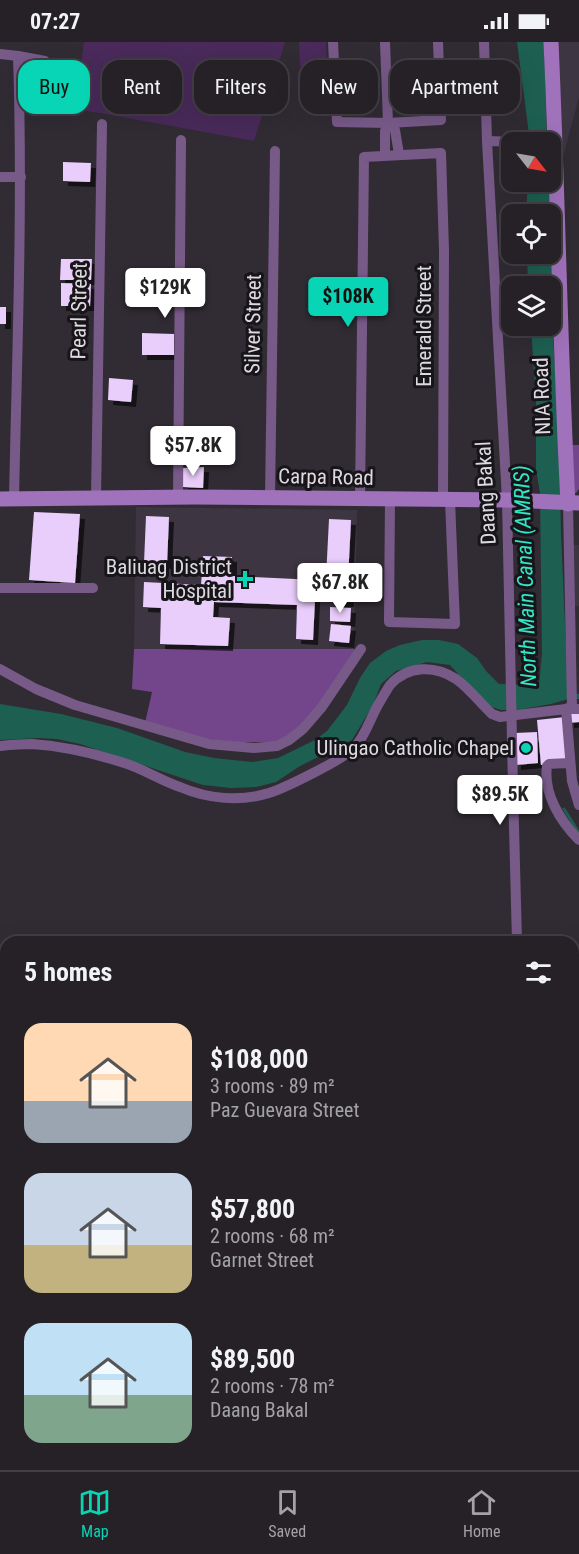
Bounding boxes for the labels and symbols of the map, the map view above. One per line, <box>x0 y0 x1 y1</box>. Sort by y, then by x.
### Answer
north arrow <box>501 132 561 192</box>
street label: Pearl Street <box>66 262 92 360</box>
street label: Emerald Street <box>412 265 436 387</box>
pin: $129K <box>123 268 207 319</box>
street label: Silver Street <box>240 274 266 374</box>
pin: $108K <box>306 277 390 328</box>
street label: NIA Road <box>529 357 555 435</box>
pin: $57.8K <box>144 426 242 477</box>
street label: Daang Bakal <box>471 441 501 545</box>
street label: Carpa Road <box>278 464 374 490</box>
water label: North Main Canal (AMRIS) <box>509 465 542 687</box>
place label: Baliuag District Hospital <box>106 555 232 603</box>
pin: $67.8K <box>291 563 389 614</box>
marker: Baliuag District Hospital <box>236 570 254 588</box>
place label: Ulingao Catholic Chapel <box>316 736 514 760</box>
marker: Ulingao Catholic Chapel <box>519 741 533 755</box>
pin: $89.5K <box>451 775 549 826</box>

